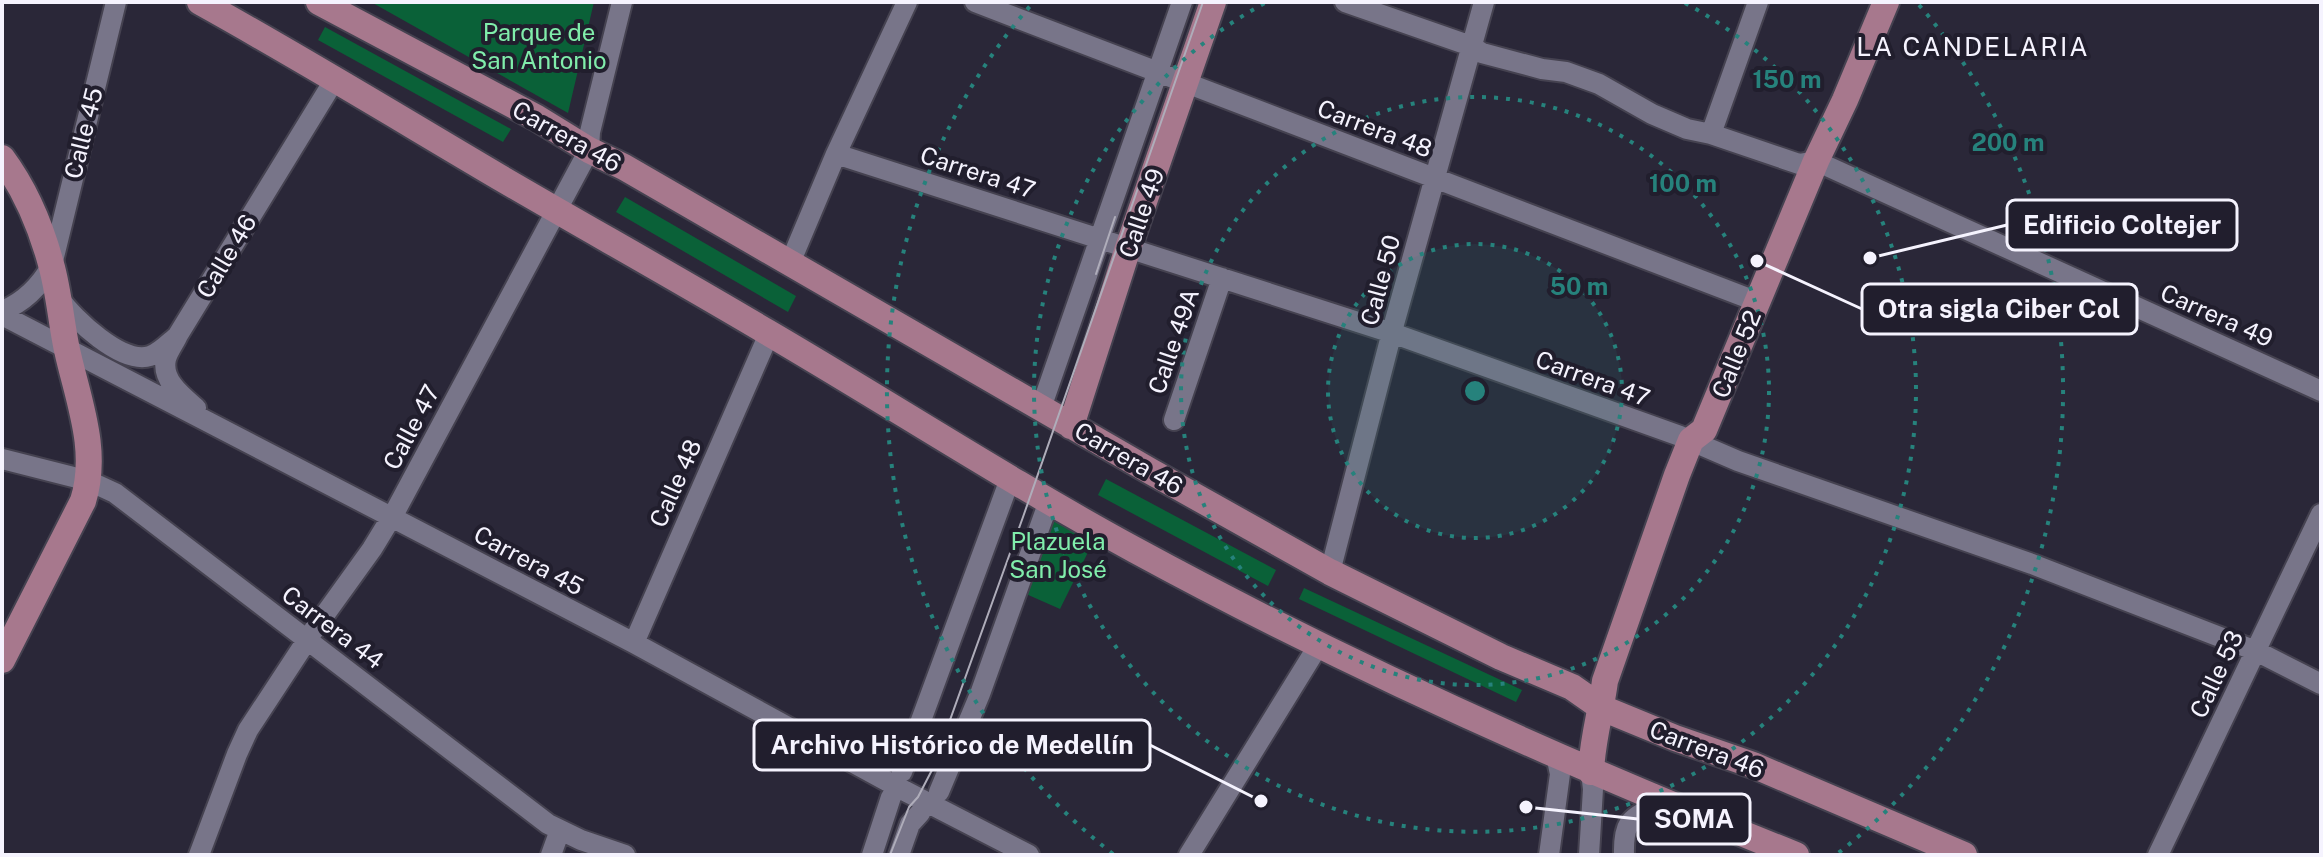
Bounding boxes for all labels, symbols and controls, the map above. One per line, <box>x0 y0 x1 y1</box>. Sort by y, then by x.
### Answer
park label: Parque de San Antonio <box>471 18 607 74</box>
district label: LA CANDELARIA <box>1856 31 2090 62</box>
text: 150 m <box>1753 65 1821 93</box>
street label: Calle 45 <box>58 85 108 181</box>
street label: Carrera 48 <box>1314 93 1436 163</box>
street label: Carrera 46 <box>508 95 626 177</box>
text: 200 m <box>1971 128 2045 156</box>
street label: Carrera 47 <box>917 140 1039 204</box>
street label: Calle 49 <box>1113 165 1169 261</box>
text: 100 m <box>1649 169 1717 197</box>
callout: Edificio Coltejer <box>2007 200 2237 250</box>
street label: Calle 46 <box>190 209 262 303</box>
text: Edificio Coltejer <box>2023 209 2221 240</box>
street label: Calle 50 <box>1355 232 1405 328</box>
text: 50 m <box>1550 272 1608 300</box>
street label: Carrera 49 <box>2157 278 2277 352</box>
callout: Otra sigla Ciber Col <box>1862 284 2137 334</box>
street label: Calle 49A <box>1142 285 1204 397</box>
text: Otra sigla Ciber Col <box>1878 293 2120 324</box>
street label: Calle 52 <box>1706 306 1766 402</box>
street label: Carrera 47 <box>1532 344 1654 412</box>
centre of rings <box>1461 377 1489 405</box>
street label: Calle 47 <box>377 380 445 474</box>
street label: Carrera 46 <box>1070 416 1188 500</box>
street label: Calle 48 <box>643 435 707 531</box>
street label: Carrera 45 <box>469 519 589 601</box>
park label: Plazuela San José <box>1009 527 1107 583</box>
street label: Carrera 44 <box>277 580 389 674</box>
street label: Calle 53 <box>2184 626 2248 722</box>
street label: Carrera 46 <box>1646 714 1768 784</box>
callout: Archivo Histórico de Medellín <box>754 720 1150 770</box>
text: Archivo Histórico de Medellín <box>770 729 1134 760</box>
callout: SOMA <box>1638 794 1750 844</box>
text: SOMA <box>1654 803 1734 834</box>

